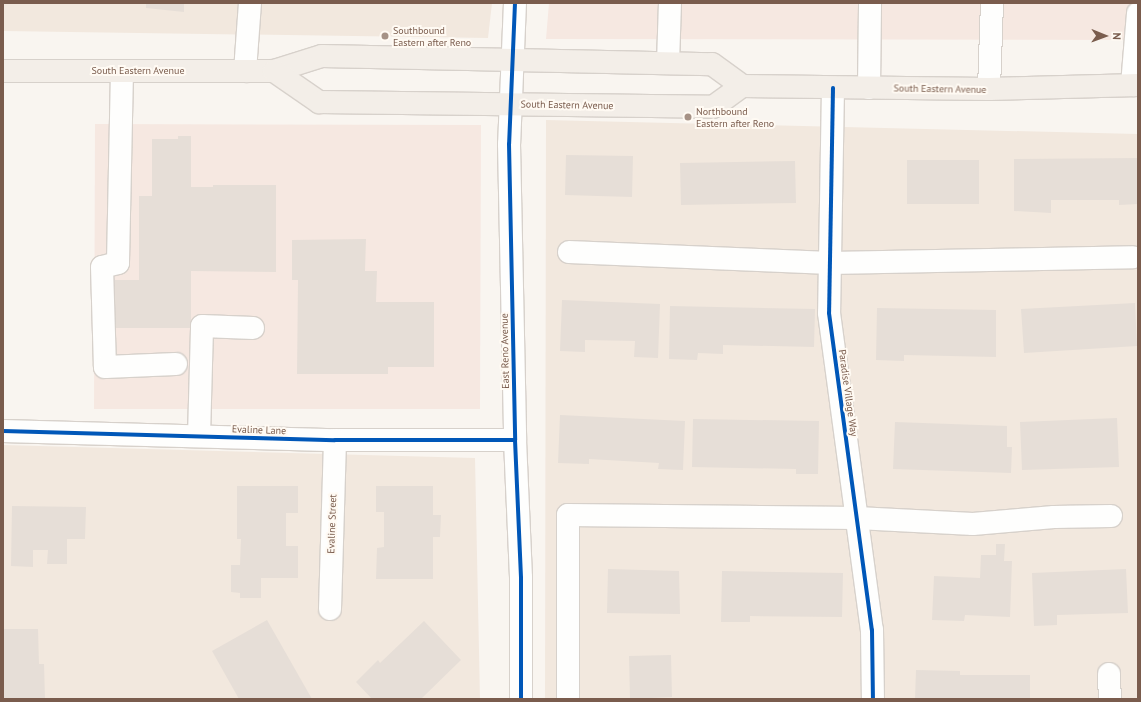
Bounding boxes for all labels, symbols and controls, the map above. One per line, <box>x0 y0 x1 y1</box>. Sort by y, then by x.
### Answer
north arrow <box>1085 16 1125 56</box>
place label: Southbound Eastern after Reno <box>393 24 471 48</box>
marker: Southbound Eastern after Reno <box>380 31 390 41</box>
text: N <box>1110 32 1124 40</box>
street label: South Eastern Avenue <box>91 65 185 77</box>
street label: South Eastern Avenue <box>893 82 987 96</box>
street label: South Eastern Avenue <box>520 98 614 112</box>
place label: Northbound Eastern after Reno <box>696 105 774 128</box>
marker: Northbound Eastern after Reno <box>683 112 693 122</box>
street label: East Reno Avenue <box>498 313 512 389</box>
street label: Paradise Village Way <box>836 348 860 438</box>
street label: Evaline Lane <box>232 423 286 437</box>
street label: Evaline Street <box>325 494 339 554</box>

